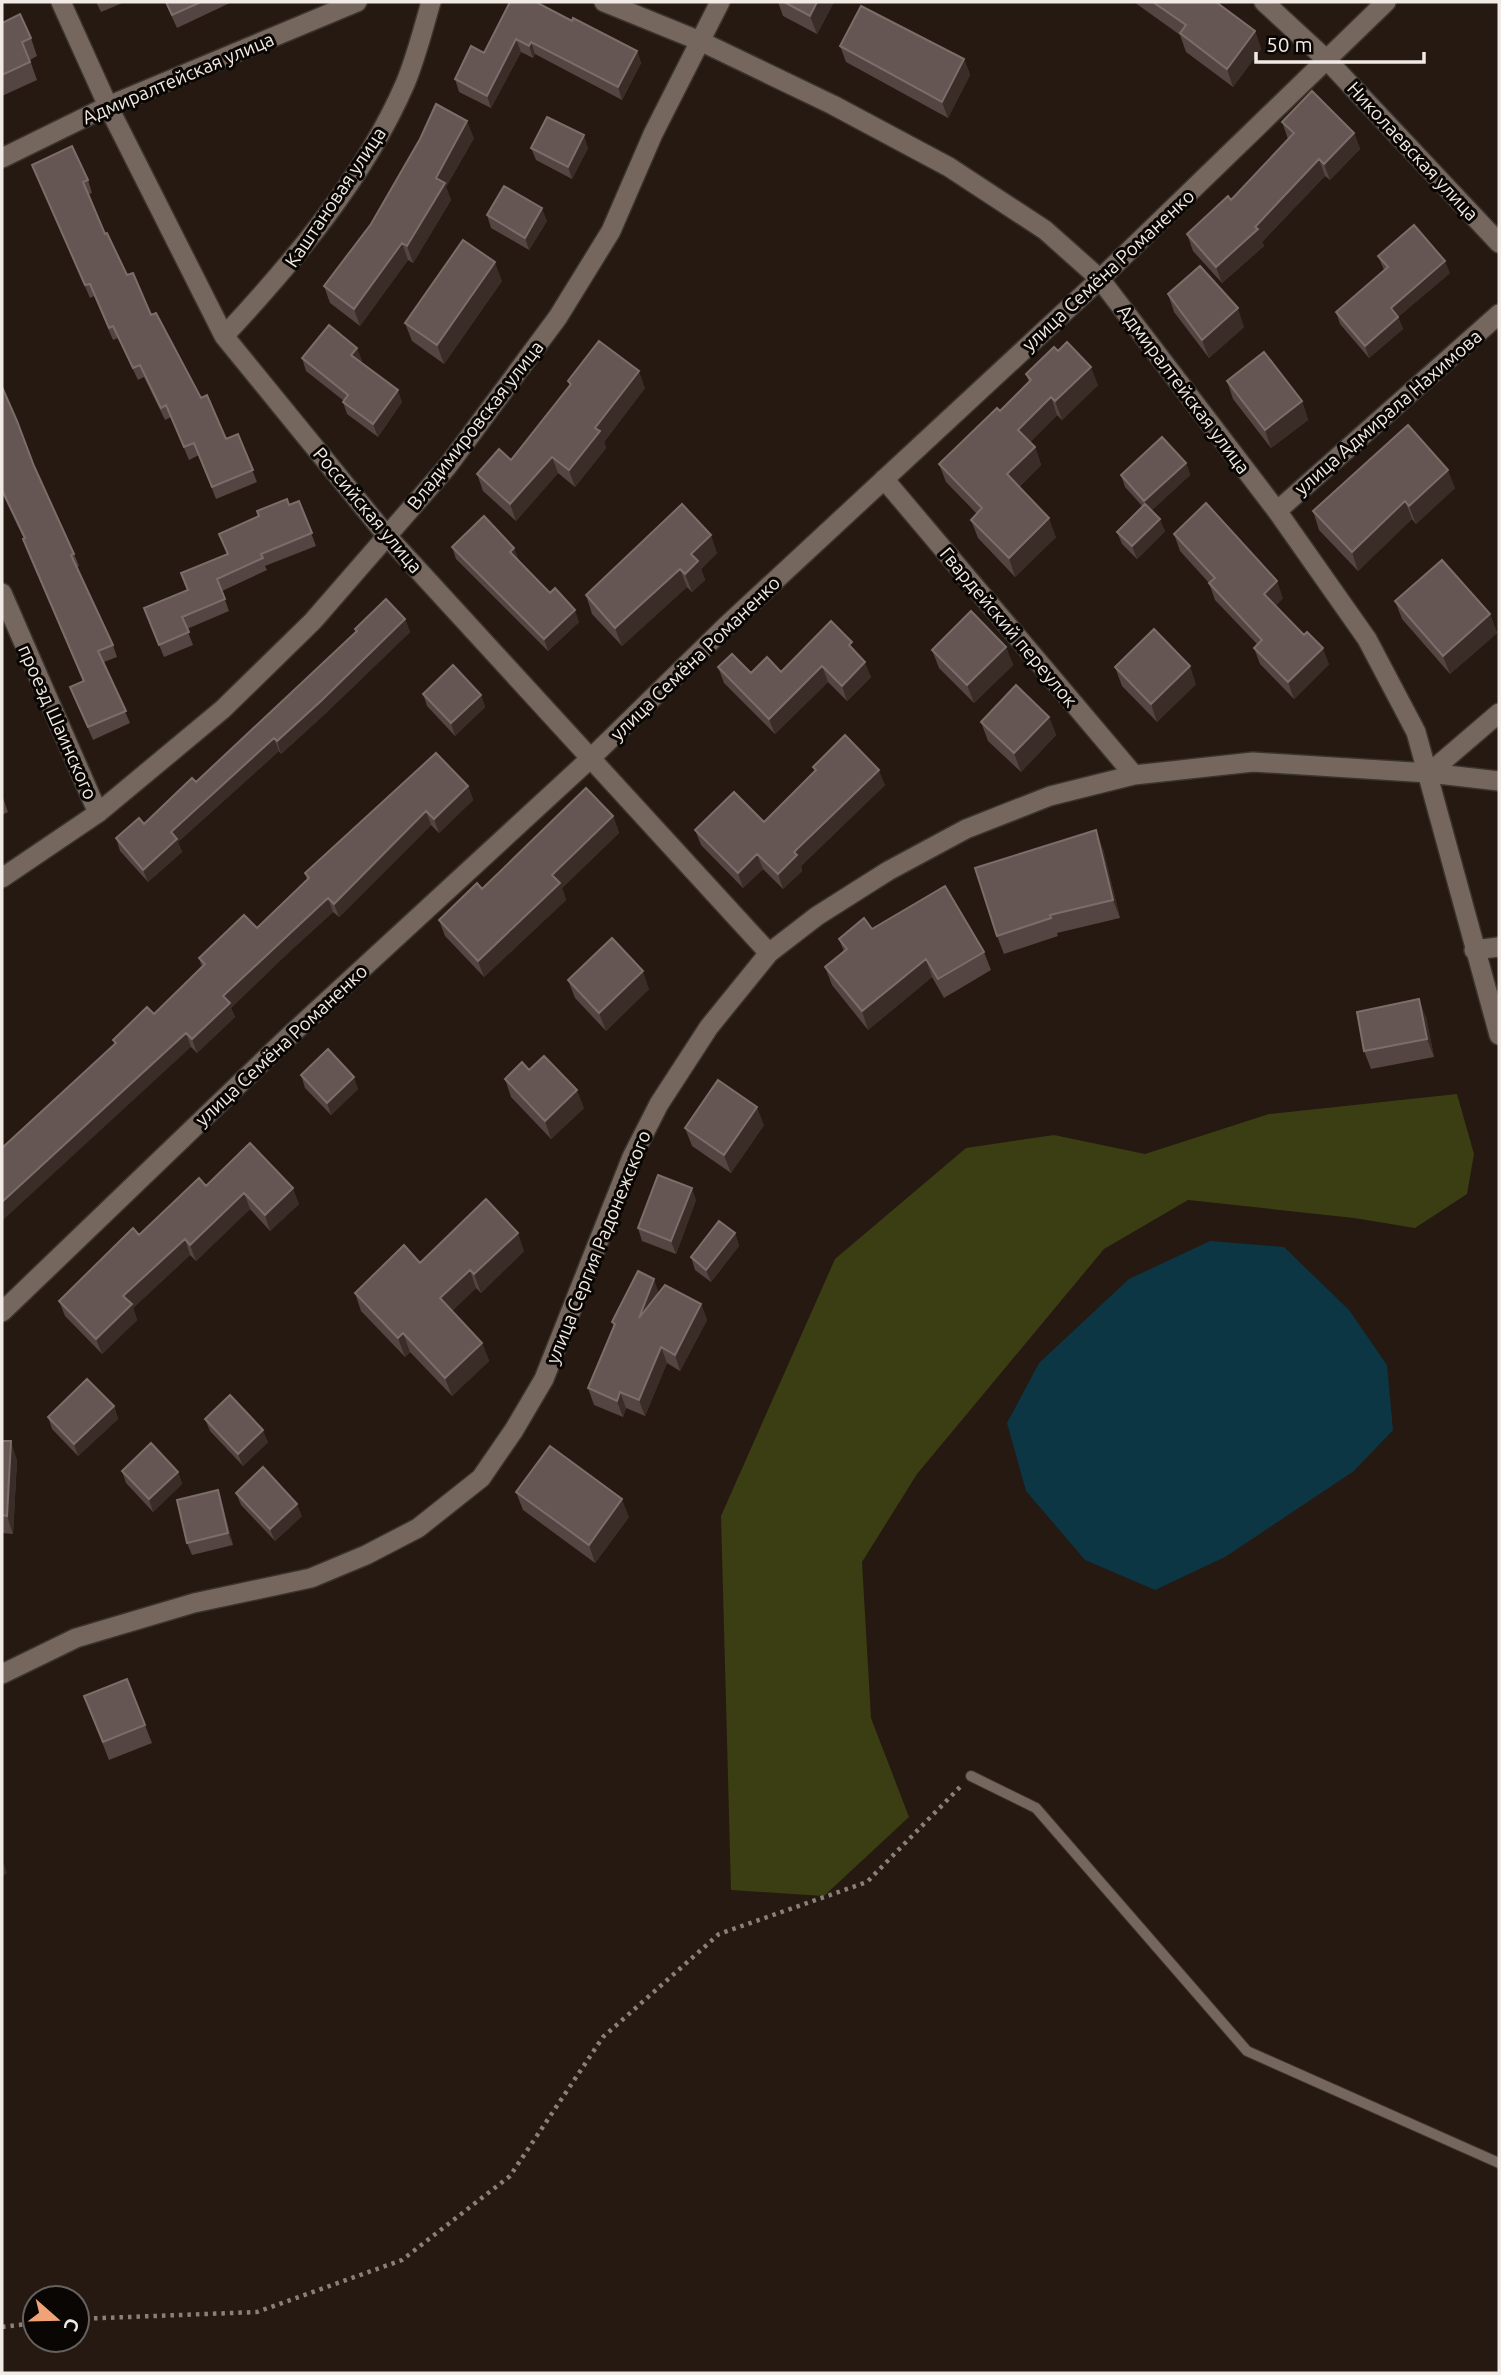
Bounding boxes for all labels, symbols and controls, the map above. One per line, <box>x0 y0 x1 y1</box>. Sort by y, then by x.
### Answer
scale bar <box>1256 21 1424 65</box>
street label: Адмиралтейская улица <box>79 28 277 128</box>
text: 50 m <box>1266 32 1313 56</box>
street label: Николаевская улица <box>1343 77 1483 225</box>
street label: Каштановая улица <box>280 123 390 271</box>
street label: улица Семёна Романенко <box>1017 185 1199 355</box>
street label: Адмиралтейская улица <box>1113 300 1255 478</box>
street label: улица Адмирала Нахимова <box>1290 325 1486 499</box>
street label: Владимировская улица <box>402 336 548 514</box>
street label: Российская улица <box>309 443 427 577</box>
street label: Гвардейский переулок <box>936 543 1082 711</box>
street label: улица Семёна Романенко <box>606 571 784 745</box>
street label: проезд Шаинского <box>14 641 102 803</box>
street label: улица Семёна Романенко <box>190 960 372 1130</box>
street label: улица Сергия Радонежского <box>541 1127 655 1367</box>
north arrow <box>21 2284 91 2354</box>
text: С <box>60 2315 84 2334</box>

